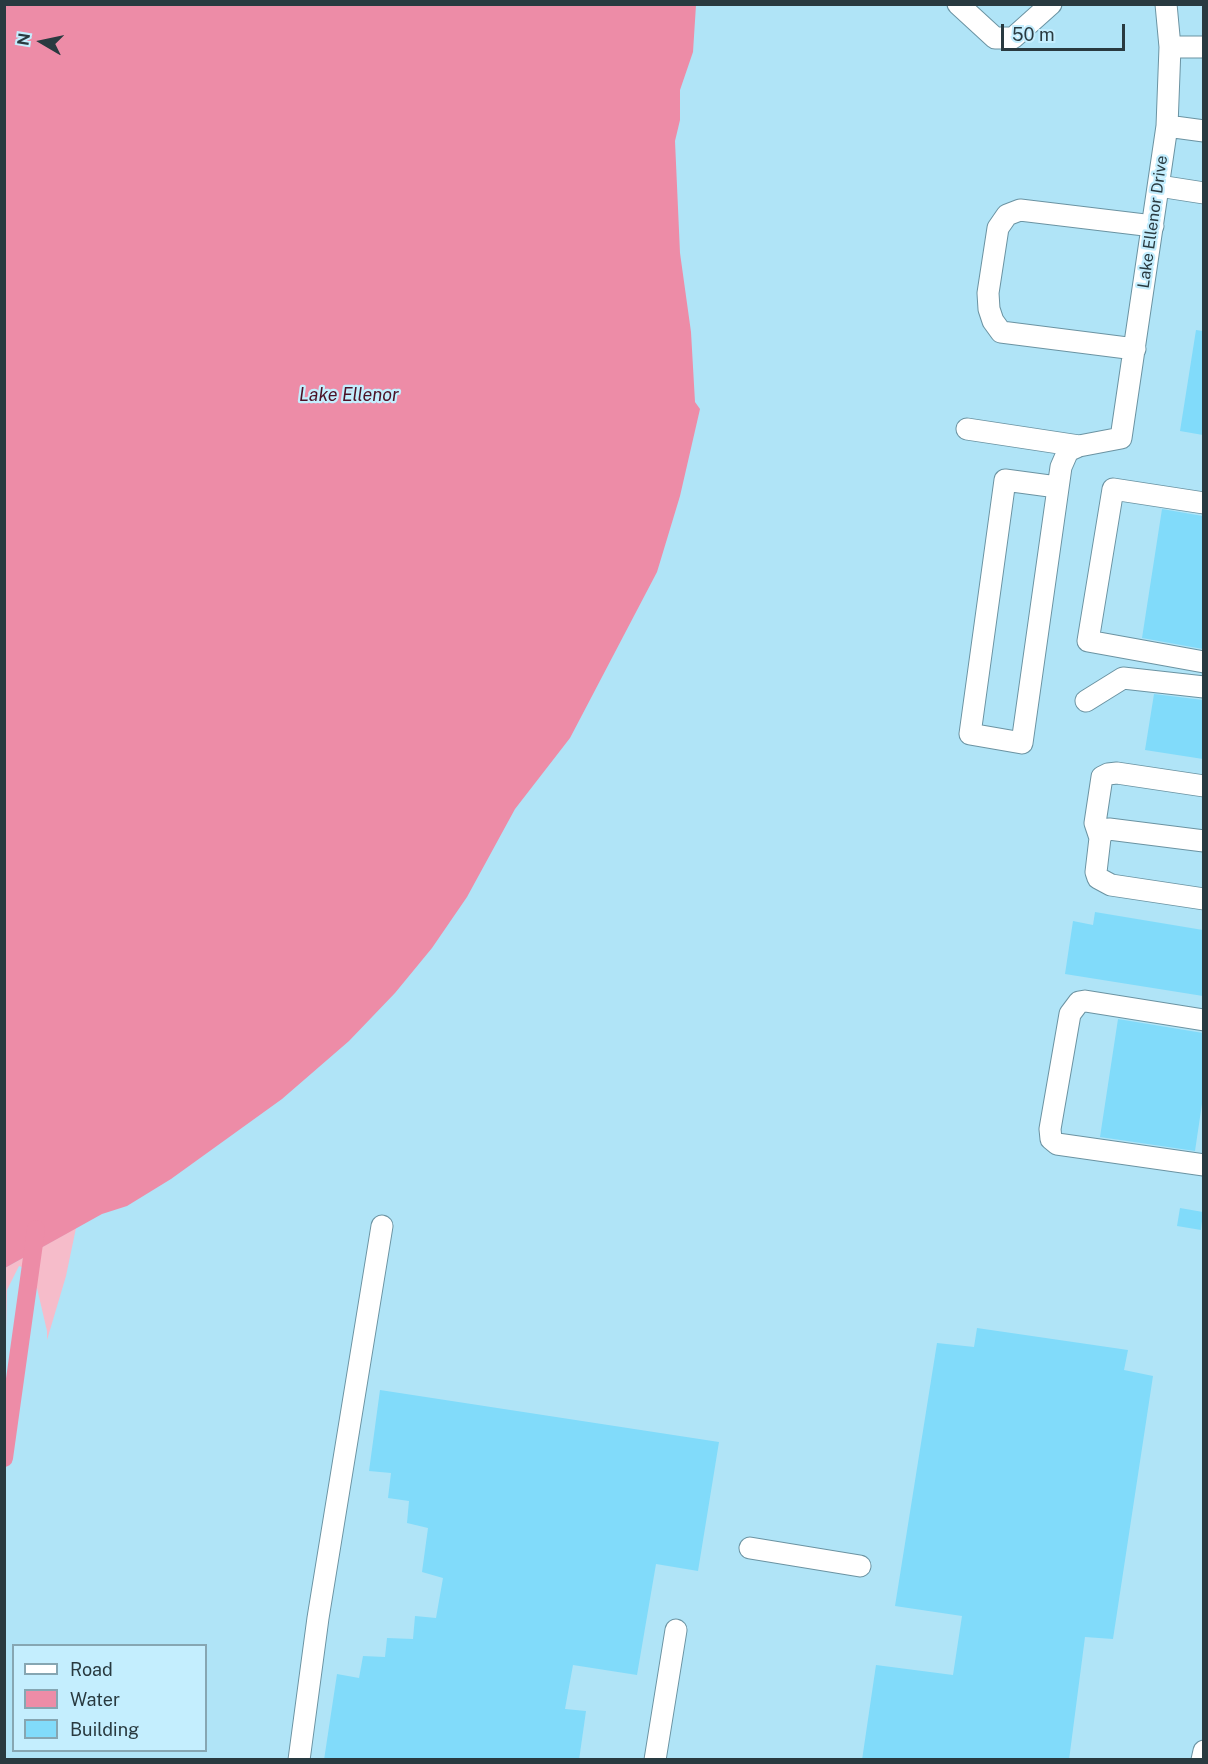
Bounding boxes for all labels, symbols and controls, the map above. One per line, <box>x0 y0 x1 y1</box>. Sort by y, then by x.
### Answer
north arrow <box>12 12 72 72</box>
scale bar <box>1004 12 1128 50</box>
text: 50 m <box>1012 24 1055 45</box>
text: N <box>13 31 34 47</box>
street label: Lake Ellenor Drive <box>1134 154 1172 290</box>
water label: Lake Ellenor <box>299 384 399 406</box>
legend <box>12 1644 207 1752</box>
text: Road <box>70 1659 113 1680</box>
text: Water <box>70 1689 120 1710</box>
text: Building <box>70 1719 139 1740</box>

